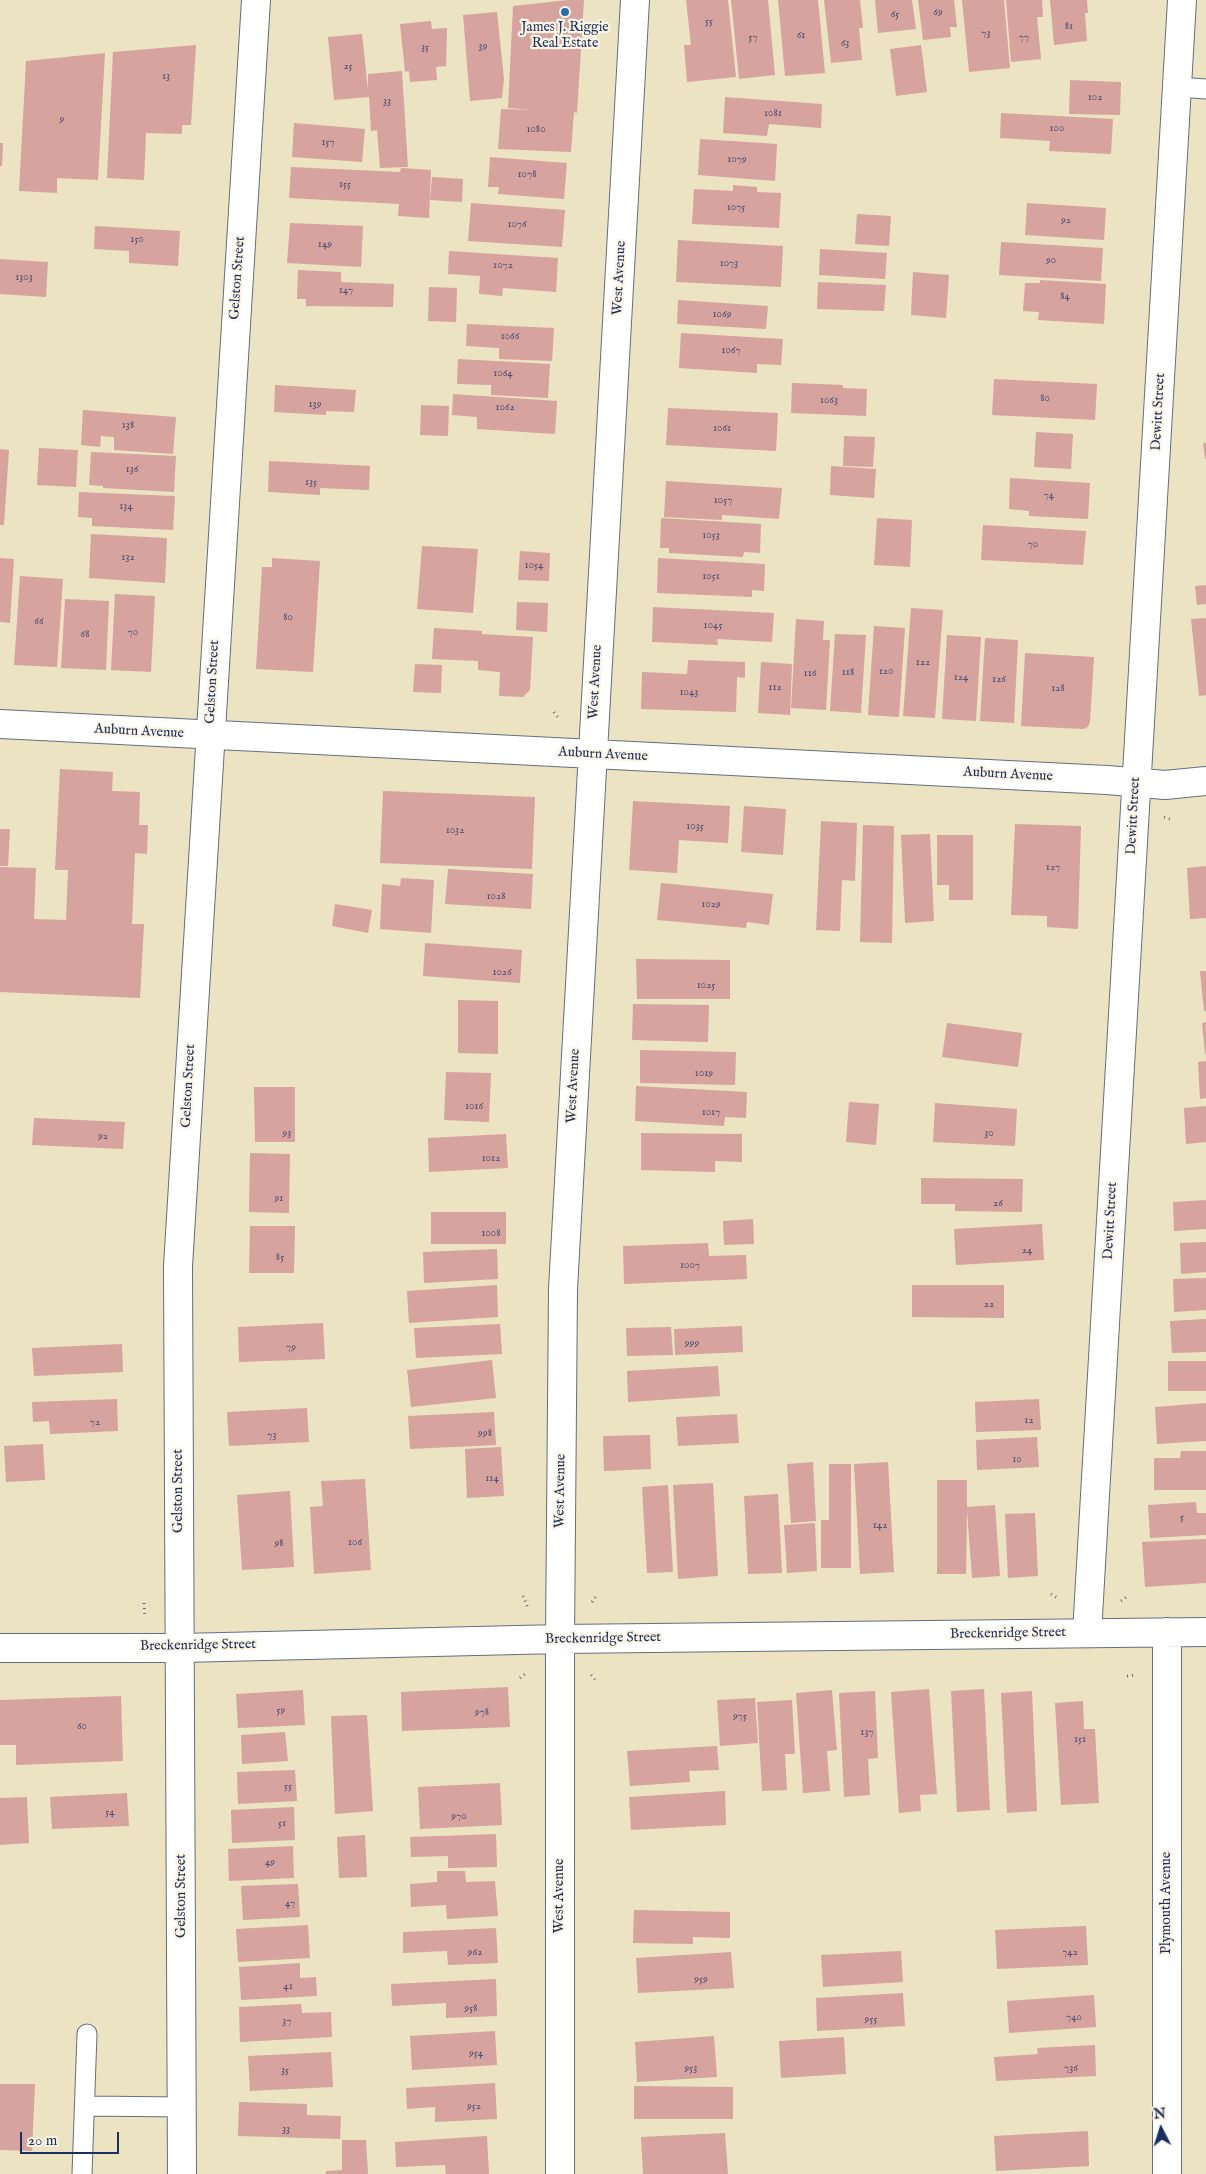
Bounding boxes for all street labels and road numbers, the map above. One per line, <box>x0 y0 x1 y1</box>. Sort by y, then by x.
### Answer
street label: Gelston Street <box>227 236 249 320</box>
street label: West Avenue <box>610 240 630 316</box>
street label: Dewitt Street <box>1149 373 1169 451</box>
street label: Gelston Street <box>202 640 224 724</box>
street label: West Avenue <box>586 644 606 720</box>
street label: Auburn Avenue <box>94 721 184 743</box>
street label: Auburn Avenue <box>558 744 648 766</box>
street label: Auburn Avenue <box>963 764 1053 786</box>
street label: Dewitt Street <box>1124 777 1144 855</box>
street label: Gelston Street <box>178 1044 200 1128</box>
street label: West Avenue <box>564 1048 584 1124</box>
street label: Dewitt Street <box>1101 1182 1121 1260</box>
street label: Gelston Street <box>171 1449 187 1533</box>
street label: West Avenue <box>552 1454 570 1528</box>
street label: Breckenridge Street <box>950 1625 1066 1643</box>
street label: Breckenridge Street <box>545 1630 661 1648</box>
street label: Breckenridge Street <box>140 1637 256 1655</box>
street label: Plymouth Avenue <box>1159 1852 1175 1954</box>
street label: Gelston Street <box>174 1854 190 1938</box>
street label: West Avenue <box>552 1859 568 1933</box>

